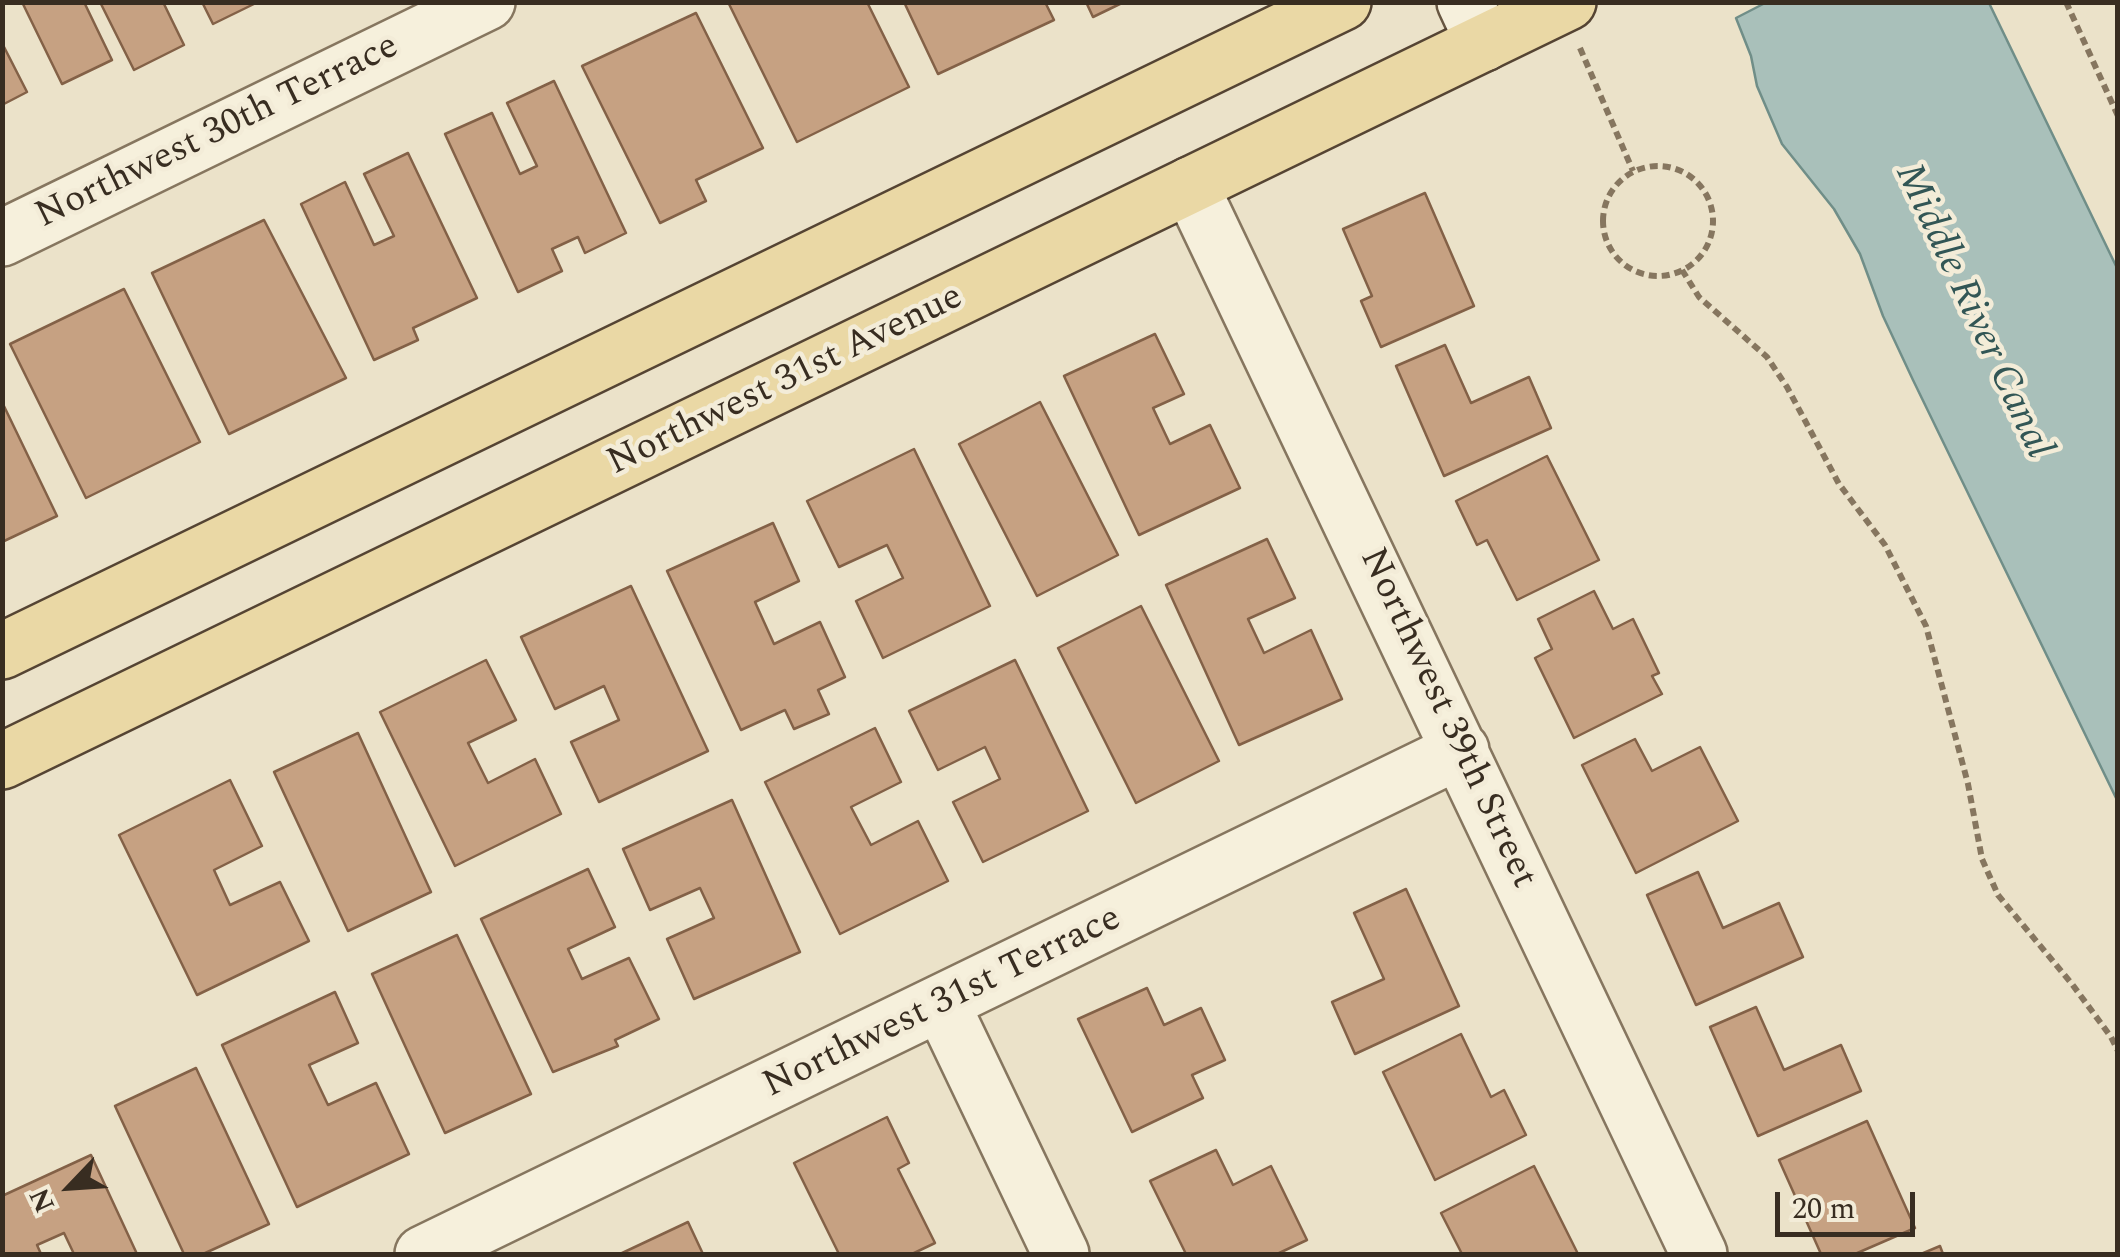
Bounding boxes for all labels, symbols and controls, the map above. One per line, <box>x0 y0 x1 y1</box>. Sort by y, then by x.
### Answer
street label: Northwest 30th Terrace <box>29 25 407 241</box>
water label: Middle River Canal <box>1882 157 2060 467</box>
street label: Northwest 31st Avenue <box>601 276 971 488</box>
street label: Northwest 39th Street <box>1347 542 1545 896</box>
street label: Northwest 31st Terrace <box>757 898 1129 1110</box>
north arrow <box>20 1137 120 1237</box>
scale bar <box>1780 1172 1920 1234</box>
text: N <box>18 1180 67 1219</box>
text: 20 m <box>1792 1186 1855 1232</box>

